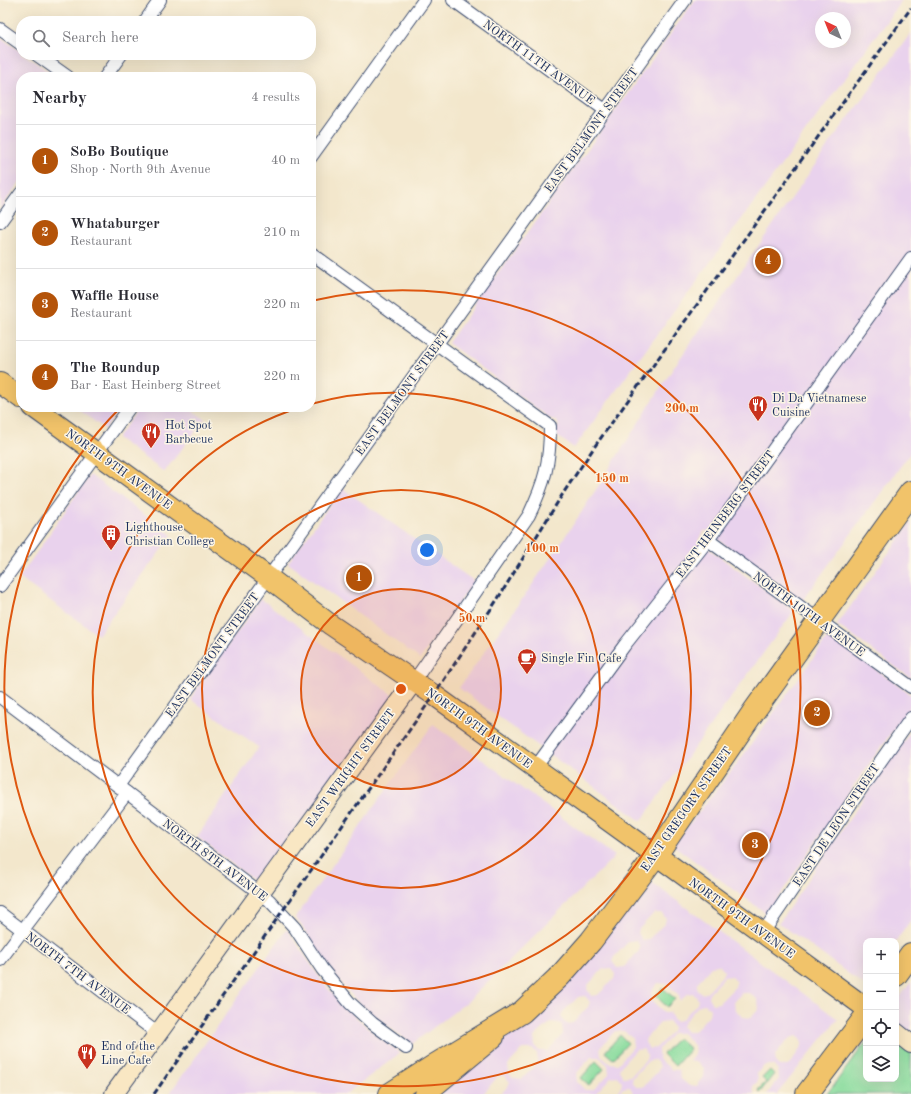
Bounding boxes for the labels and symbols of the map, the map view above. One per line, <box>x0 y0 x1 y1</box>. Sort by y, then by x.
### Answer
north arrow <box>815 12 851 48</box>
street label: NORTH 11TH AVENUE <box>480 18 596 107</box>
street label: EAST BELMONT STREET <box>543 66 641 195</box>
pin: 4 <box>755 246 781 276</box>
street label: EAST BELMONT STREET <box>354 329 452 458</box>
place label: Di Da Vietnamese Cuisine <box>772 393 867 419</box>
restaurant icon: Di Da Vietnamese Cuisine <box>747 394 769 422</box>
text: 200 m <box>665 403 699 415</box>
place label: Hot Spot Barbecue <box>165 420 213 446</box>
restaurant icon: Hot Spot Barbecue <box>140 421 162 449</box>
street label: NORTH 9TH AVENUE <box>63 427 174 512</box>
street label: EAST HEINBERG STREET <box>674 449 777 580</box>
text: 150 m <box>595 472 629 485</box>
place label: Lighthouse Christian College <box>125 522 215 548</box>
building icon: Lighthouse Christian College <box>100 523 122 551</box>
your location <box>417 540 437 560</box>
text: 100 m <box>525 543 559 555</box>
pin: 1 <box>346 563 372 593</box>
street label: NORTH 10TH AVENUE <box>750 570 866 659</box>
street label: EAST BELMONT STREET <box>164 591 262 720</box>
text: 50 m <box>459 612 486 625</box>
cafe icon: Single Fin Cafe <box>516 647 538 675</box>
place label: Single Fin Cafe <box>541 653 622 665</box>
centre of rings <box>394 682 408 696</box>
street label: NORTH 9TH AVENUE <box>423 686 534 771</box>
pin: 2 <box>804 698 830 728</box>
street label: EAST WRIGHT STREET <box>304 707 398 830</box>
street label: EAST GREGORY STREET <box>639 745 735 874</box>
street label: EAST DE LEON STREET <box>791 762 882 889</box>
street label: NORTH 8TH AVENUE <box>160 818 269 904</box>
pin: 3 <box>742 830 768 860</box>
street label: NORTH 9TH AVENUE <box>686 876 797 961</box>
street label: NORTH 7TH AVENUE <box>23 931 132 1017</box>
place label: End of the Line Cafe <box>101 1041 155 1067</box>
restaurant icon: End of the Line Cafe <box>76 1042 98 1070</box>

